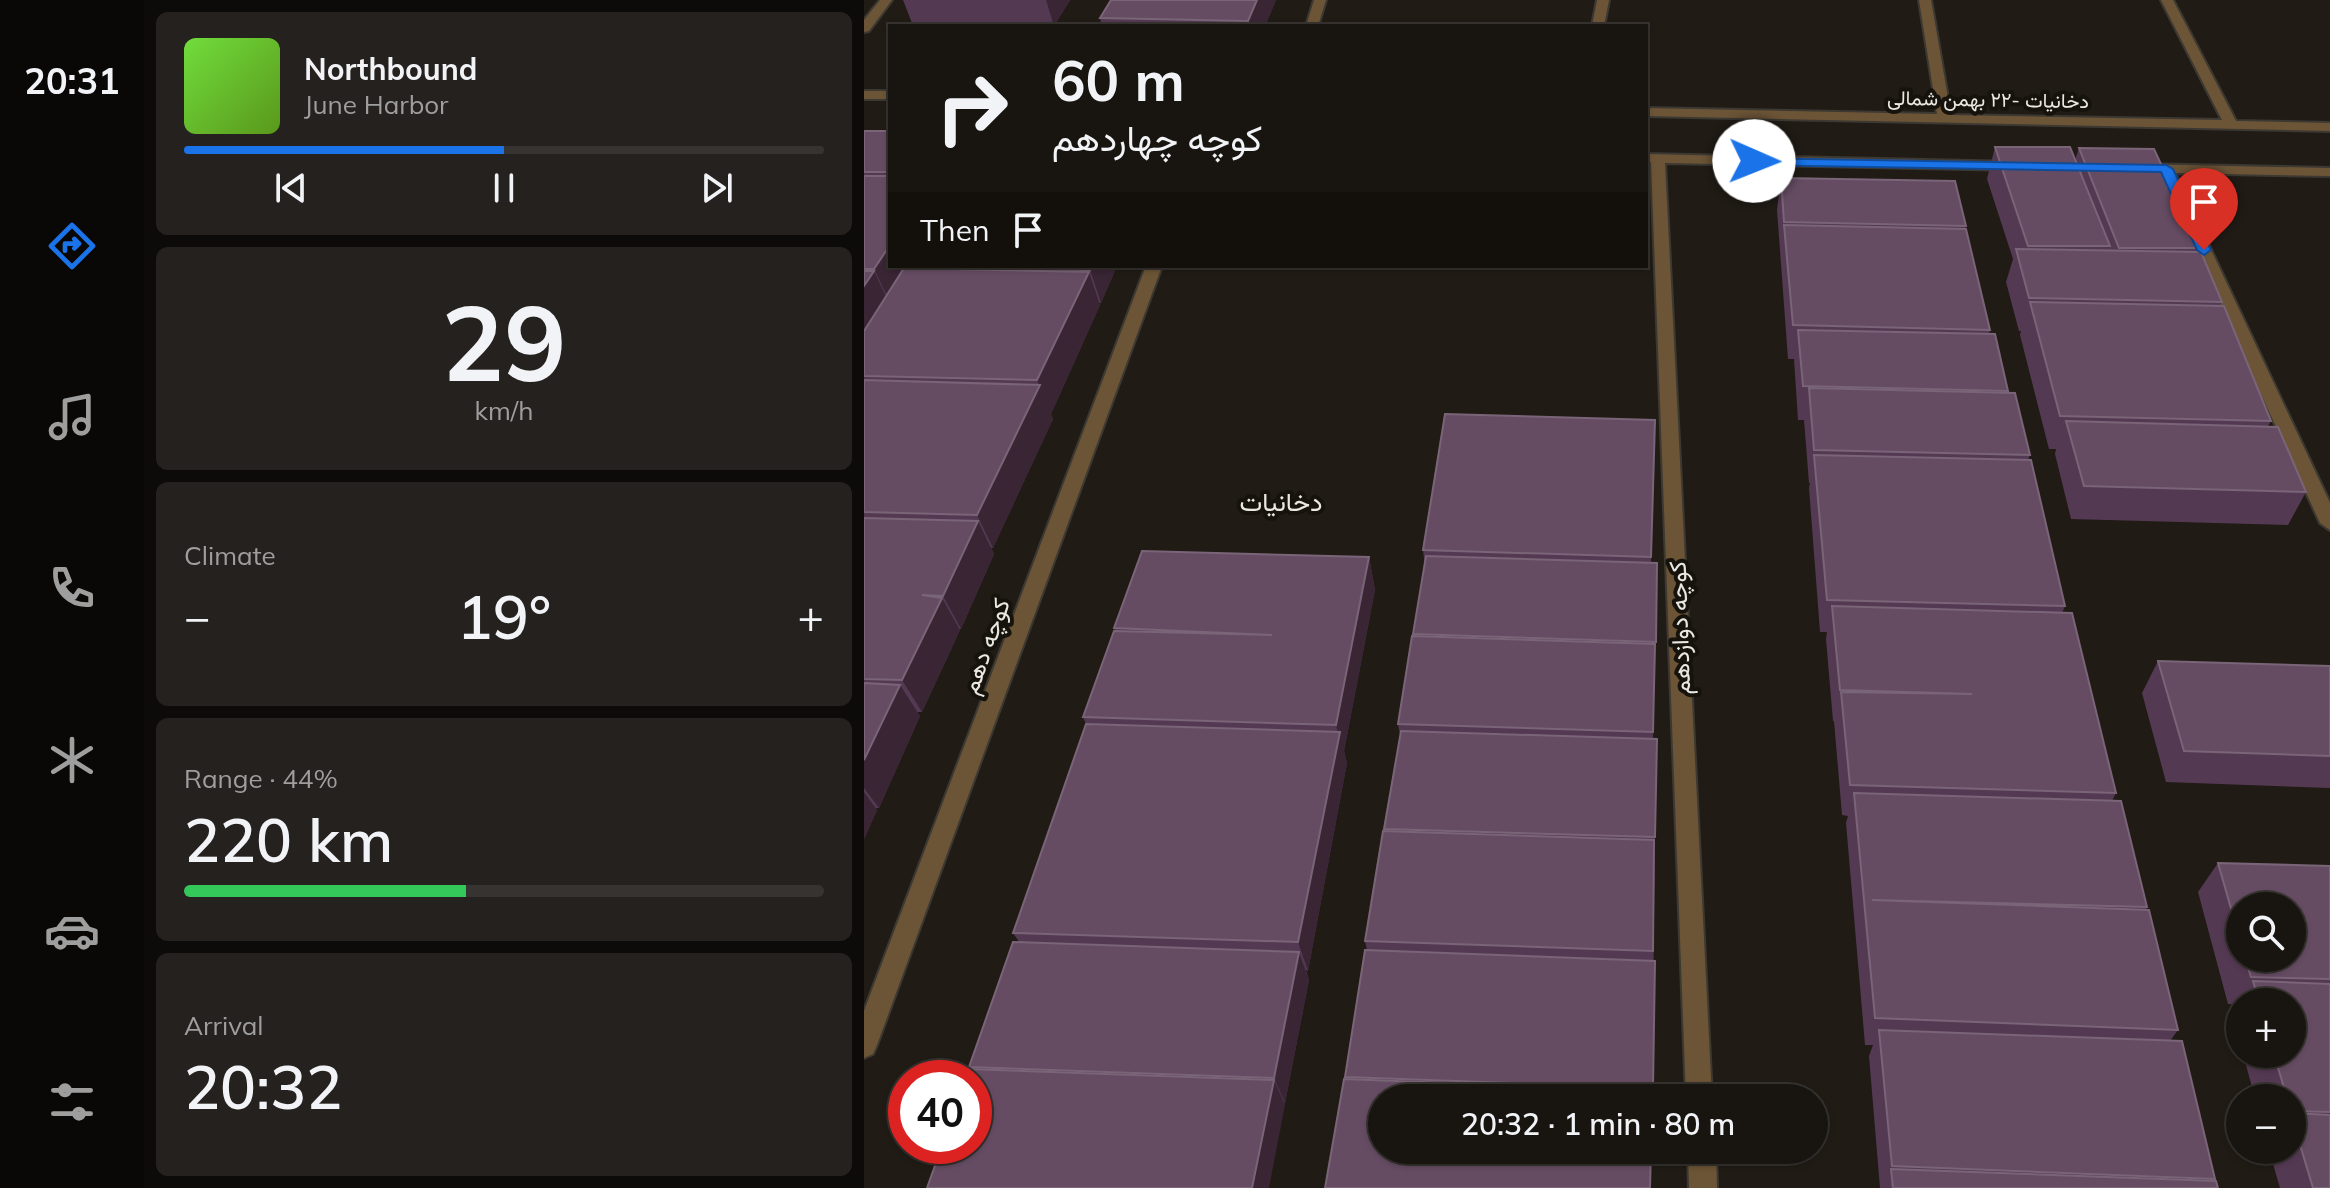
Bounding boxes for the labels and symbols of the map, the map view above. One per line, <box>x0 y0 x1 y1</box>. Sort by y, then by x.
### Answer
street label: دخانیات -۲۲ بهمن شمالی <box>1887 85 2089 114</box>
position arrow <box>1712 119 1796 203</box>
pin <box>2170 168 2238 250</box>
district label: دخانیات <box>1239 485 1323 518</box>
street label: کوچه دوازدهم <box>1662 561 1698 695</box>
street label: کوچه دهم <box>954 594 1018 699</box>
speed limit sign: 40 <box>888 1060 992 1164</box>

